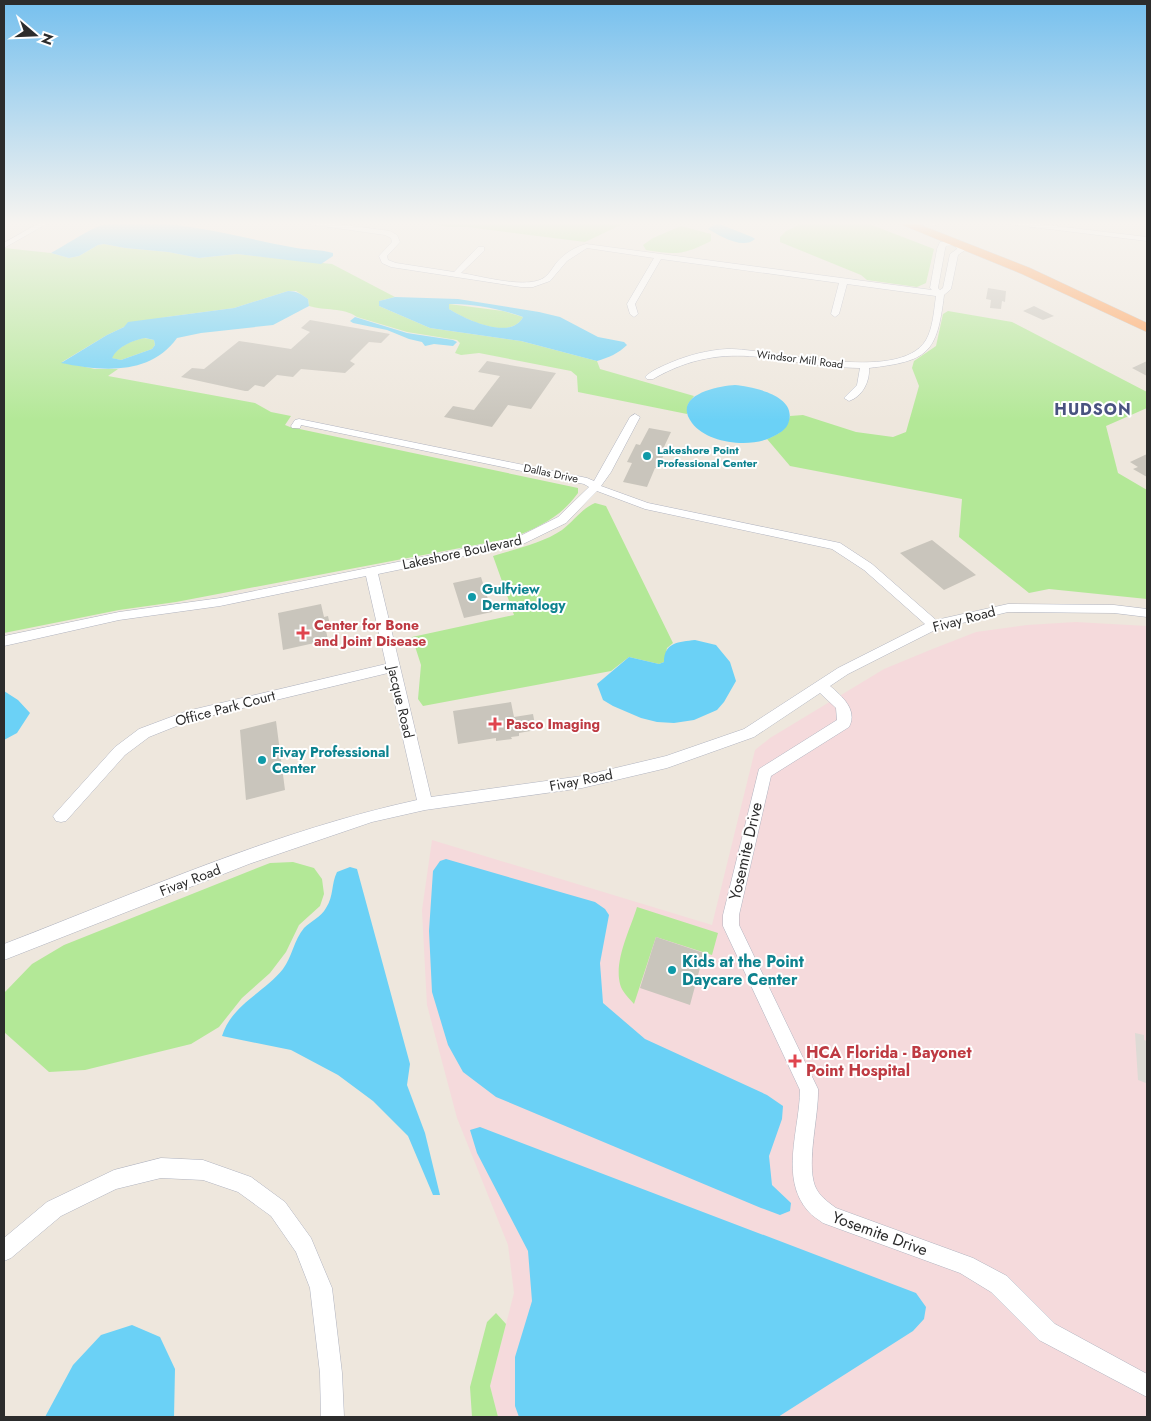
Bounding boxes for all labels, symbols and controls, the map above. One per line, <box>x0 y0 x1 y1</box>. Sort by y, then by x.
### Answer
north arrow <box>10 10 60 60</box>
text: N <box>36 31 59 48</box>
street label: Windsor Mill Road <box>756 346 844 372</box>
district label: HUDSON <box>1054 398 1132 421</box>
place label: Lakeshore Point Professional Center <box>657 442 758 471</box>
marker: Lakeshore Point Professional Center <box>641 450 653 462</box>
street label: Dallas Drive <box>522 459 580 487</box>
street label: Lakeshore Boulevard <box>400 530 524 574</box>
place label: Gulfview Dermatology <box>482 579 566 615</box>
marker: Gulfview Dermatology <box>466 591 478 603</box>
street label: Fivay Road <box>930 601 998 637</box>
place label: Center for Bone and Joint Disease <box>314 615 426 651</box>
marker: Center for Bone and Joint Disease <box>296 626 310 640</box>
street label: Jacque Road <box>383 662 419 740</box>
street label: Office Park Court <box>173 685 278 731</box>
place label: Pasco Imaging <box>506 714 600 734</box>
marker: Pasco Imaging <box>488 717 502 731</box>
place label: Fivay Professional Center <box>272 742 389 778</box>
marker: Fivay Professional Center <box>256 754 268 766</box>
street label: Fivay Road <box>548 764 614 796</box>
street label: Yosemite Drive <box>723 800 768 902</box>
street label: Fivay Road <box>157 859 223 901</box>
place label: Kids at the Point Daycare Center <box>682 950 805 991</box>
marker: Kids at the Point Daycare Center <box>666 964 678 976</box>
place label: HCA Florida - Bayonet Point Hospital <box>806 1041 972 1082</box>
marker: HCA Florida - Bayonet Point Hospital <box>788 1054 802 1068</box>
street label: Yosemite Drive <box>829 1206 931 1261</box>

